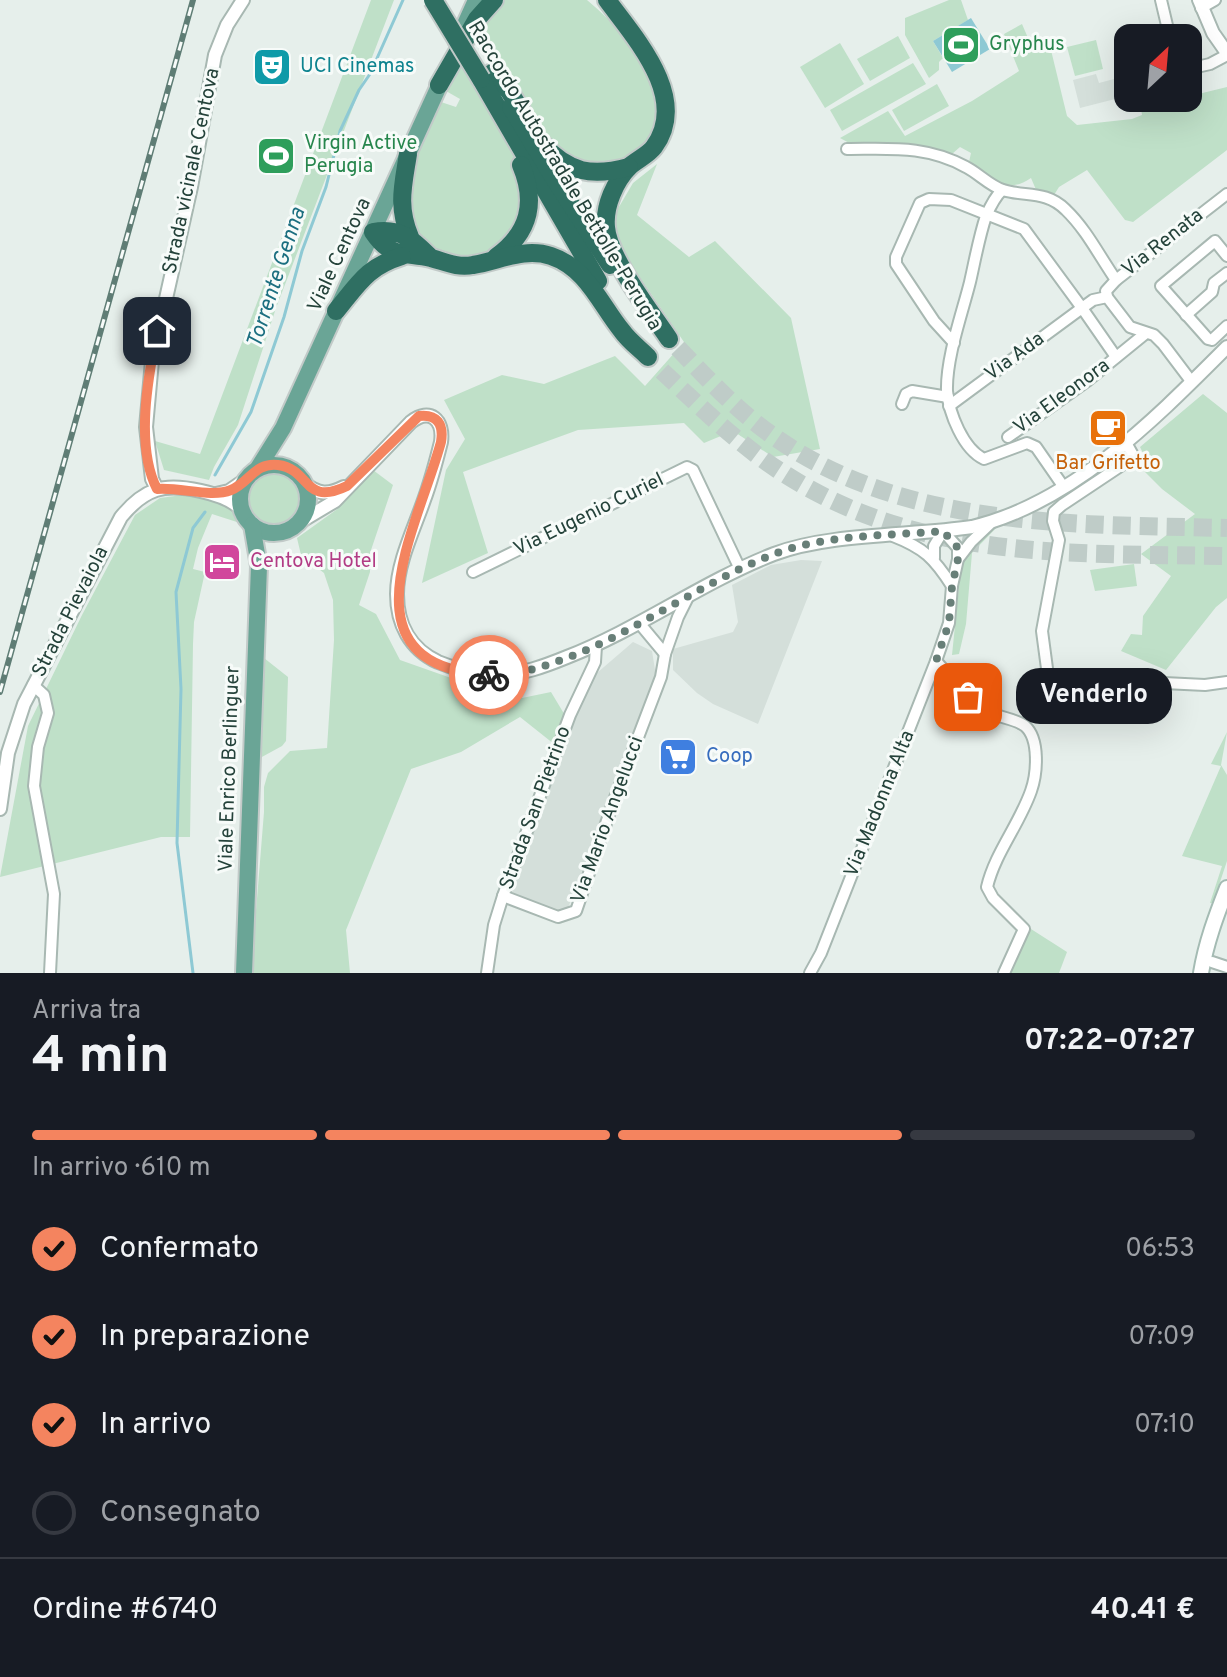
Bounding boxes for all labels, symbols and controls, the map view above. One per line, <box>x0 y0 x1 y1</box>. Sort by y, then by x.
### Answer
street label: Raccordo Autostradale Bettolle-Perugia <box>461 16 667 336</box>
sports icon: Gryphus <box>940 24 982 66</box>
north arrow <box>1114 24 1202 112</box>
map controls <box>1114 24 1202 112</box>
place label: Gryphus <box>989 32 1065 58</box>
theatre icon: UCI Cinemas <box>251 46 293 88</box>
place label: UCI Cinemas <box>300 54 414 80</box>
street label: Strada vicinale Centova <box>157 66 227 276</box>
place label: Virgin Active Perugia <box>304 131 417 180</box>
sports icon: Virgin Active Perugia <box>255 135 297 177</box>
street label: Viale Centova <box>302 194 378 316</box>
street label: Via Renata <box>1117 203 1209 283</box>
water label: Torrente Genna <box>242 204 313 352</box>
pin <box>123 297 191 365</box>
icon: home <box>135 309 179 353</box>
street label: Via Ada <box>980 327 1050 387</box>
street label: Via Eleonora <box>1009 353 1115 441</box>
cafe icon: Bar Grifetto <box>1087 407 1129 449</box>
place label: Bar Grifetto <box>1055 451 1161 477</box>
street label: Via Eugenio Curiel <box>510 467 668 563</box>
hotel icon: Centova Hotel <box>201 541 243 583</box>
street label: Strada Pievaiola <box>27 542 115 682</box>
place label: Centova Hotel <box>250 549 377 575</box>
courier <box>449 635 529 715</box>
icon: bike <box>467 653 511 697</box>
pin <box>934 663 1002 731</box>
street label: Viale Enrico Berlinguer <box>213 665 247 873</box>
callout: Venderlo <box>1016 669 1172 725</box>
icon: bag <box>946 675 990 719</box>
text: Venderlo <box>1040 679 1148 712</box>
street label: Strada San Pietrino <box>494 723 578 893</box>
street label: Via Madonna Alta <box>839 727 921 881</box>
street label: Via Mario Angelucci <box>566 733 650 907</box>
supermarket icon: Coop <box>657 736 699 778</box>
place label: Coop <box>706 744 753 770</box>
text: Arriva tra <box>32 995 141 1028</box>
text: 07:22–07:27 <box>1024 1023 1195 1060</box>
text: 4 min <box>32 1025 169 1091</box>
text: In arrivo · 610 m <box>32 1152 211 1185</box>
icon: check <box>32 1227 76 1271</box>
text: Confermato <box>100 1231 259 1268</box>
text: 06:53 <box>1125 1233 1195 1266</box>
icon: check <box>32 1315 76 1359</box>
text: In preparazione <box>100 1319 310 1356</box>
text: 07:09 <box>1128 1321 1195 1354</box>
icon: check <box>32 1403 76 1447</box>
text: In arrivo <box>100 1407 211 1444</box>
text: 07:10 <box>1134 1409 1195 1442</box>
text: Consegnato <box>100 1495 261 1532</box>
text: Ordine #6740 <box>32 1592 218 1629</box>
text: 40.41 € <box>1091 1592 1195 1629</box>

